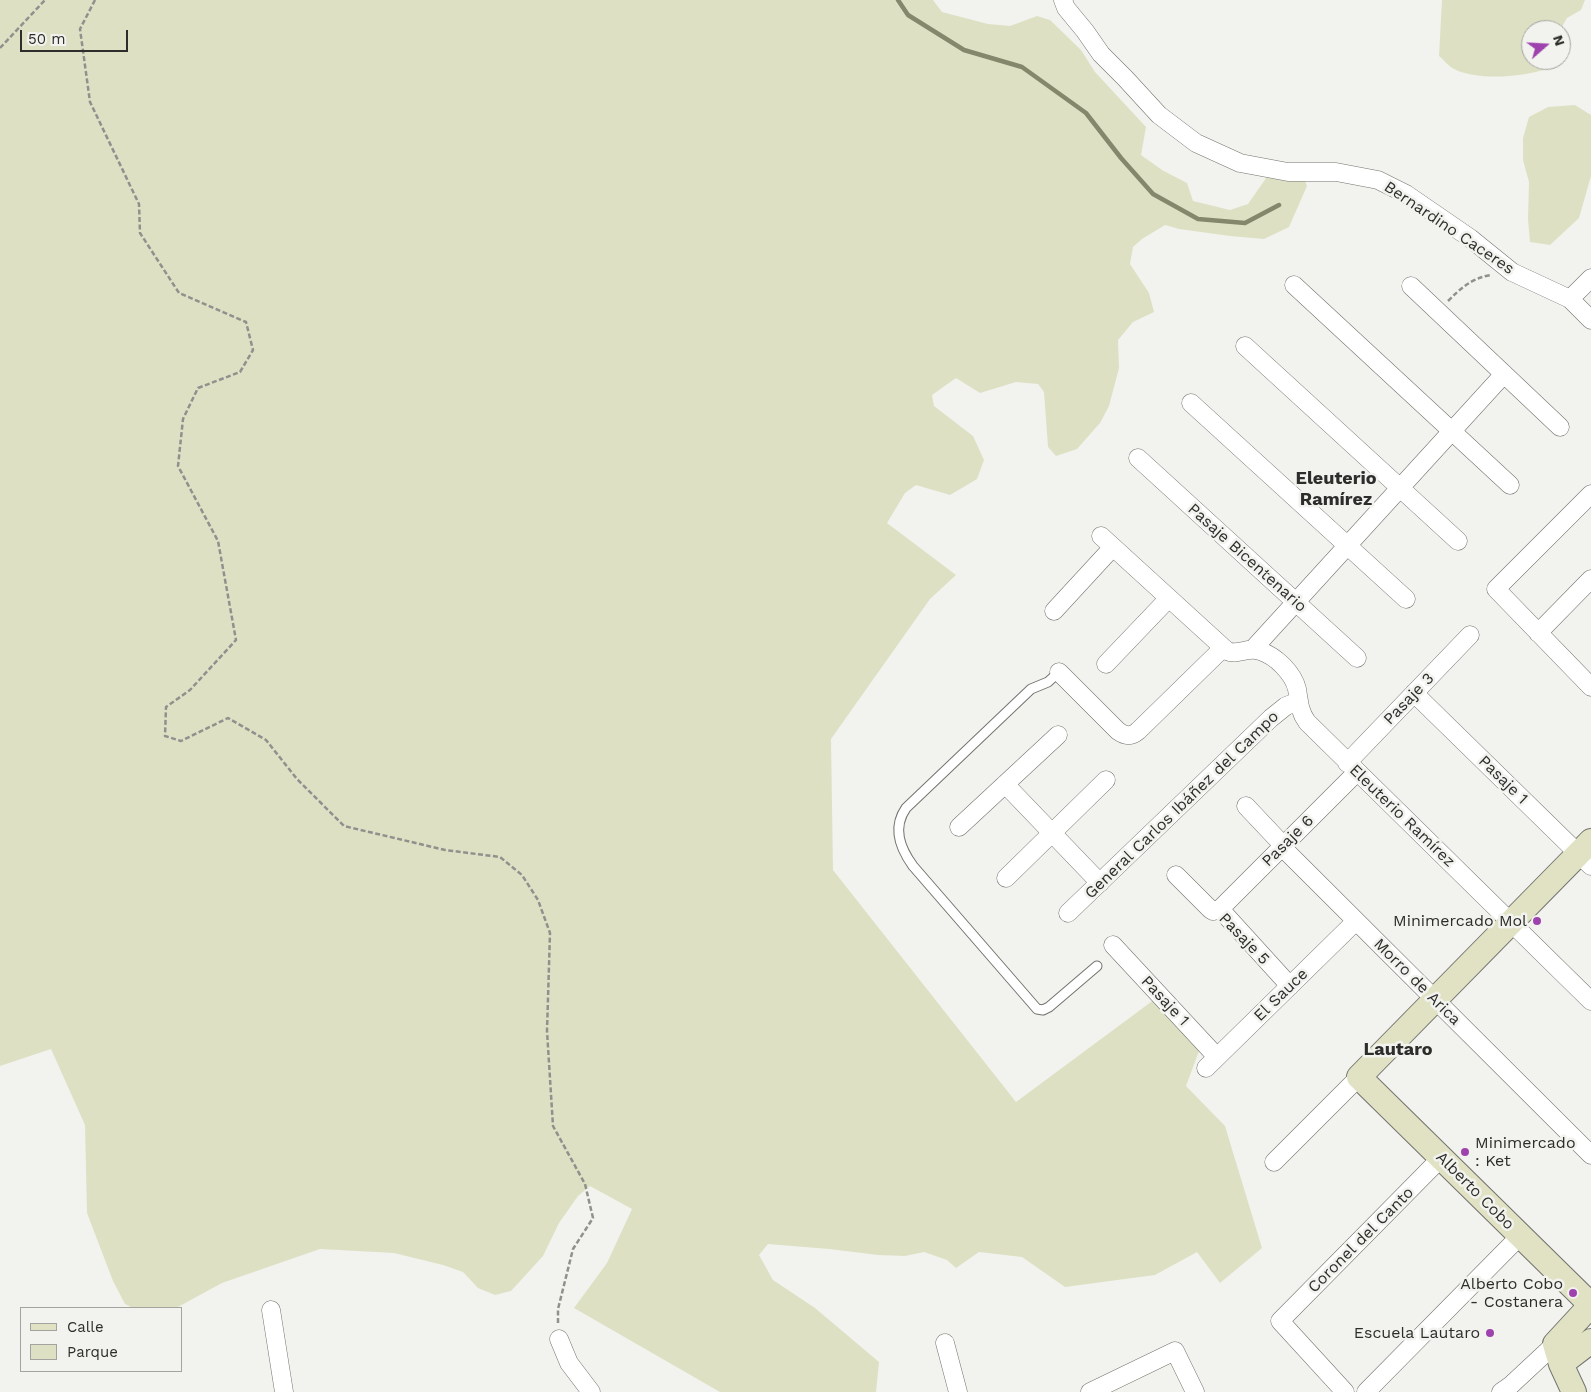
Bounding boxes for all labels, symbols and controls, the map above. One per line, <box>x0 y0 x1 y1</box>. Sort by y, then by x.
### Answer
scale bar <box>22 20 130 52</box>
north arrow <box>1521 20 1571 70</box>
text: 50 m <box>28 30 65 48</box>
text: N <box>1550 33 1568 48</box>
street label: Bernardino Caceres <box>1380 177 1518 279</box>
district label: Eleuterio Ramírez <box>1296 468 1376 510</box>
street label: Pasaje Bicentenario <box>1184 500 1310 616</box>
street label: Pasaje 3 <box>1380 669 1438 729</box>
street label: General Carlos Ibáñez del Campo <box>1081 707 1283 903</box>
street label: Pasaje 1 <box>1474 752 1532 808</box>
street label: Eleuterio Ramírez <box>1345 761 1459 871</box>
street label: Pasaje 6 <box>1258 811 1318 871</box>
street label: Pasaje 5 <box>1215 909 1273 969</box>
place label: Minimercado Mol <box>1393 911 1527 931</box>
marker: Minimercado Mol <box>1531 915 1543 927</box>
street label: Morro de Arica <box>1370 935 1464 1029</box>
street label: El Sauce <box>1250 965 1312 1025</box>
street label: Pasaje 1 <box>1137 972 1193 1030</box>
district label: Lautaro <box>1363 1039 1433 1061</box>
place label: Minimercado : Ket <box>1475 1133 1575 1171</box>
marker: Minimercado : Ket <box>1459 1146 1471 1158</box>
street label: Alberto Cobo <box>1432 1148 1518 1234</box>
street label: Coronel del Canto <box>1304 1183 1418 1297</box>
place label: Alberto Cobo - Costanera <box>1460 1274 1563 1312</box>
marker: Alberto Cobo - Costanera <box>1567 1287 1579 1299</box>
legend <box>20 1307 182 1372</box>
text: Calle <box>67 1318 104 1336</box>
place label: Escuela Lautaro <box>1354 1323 1480 1343</box>
marker: Escuela Lautaro <box>1484 1327 1496 1339</box>
text: Parque <box>67 1343 118 1361</box>

